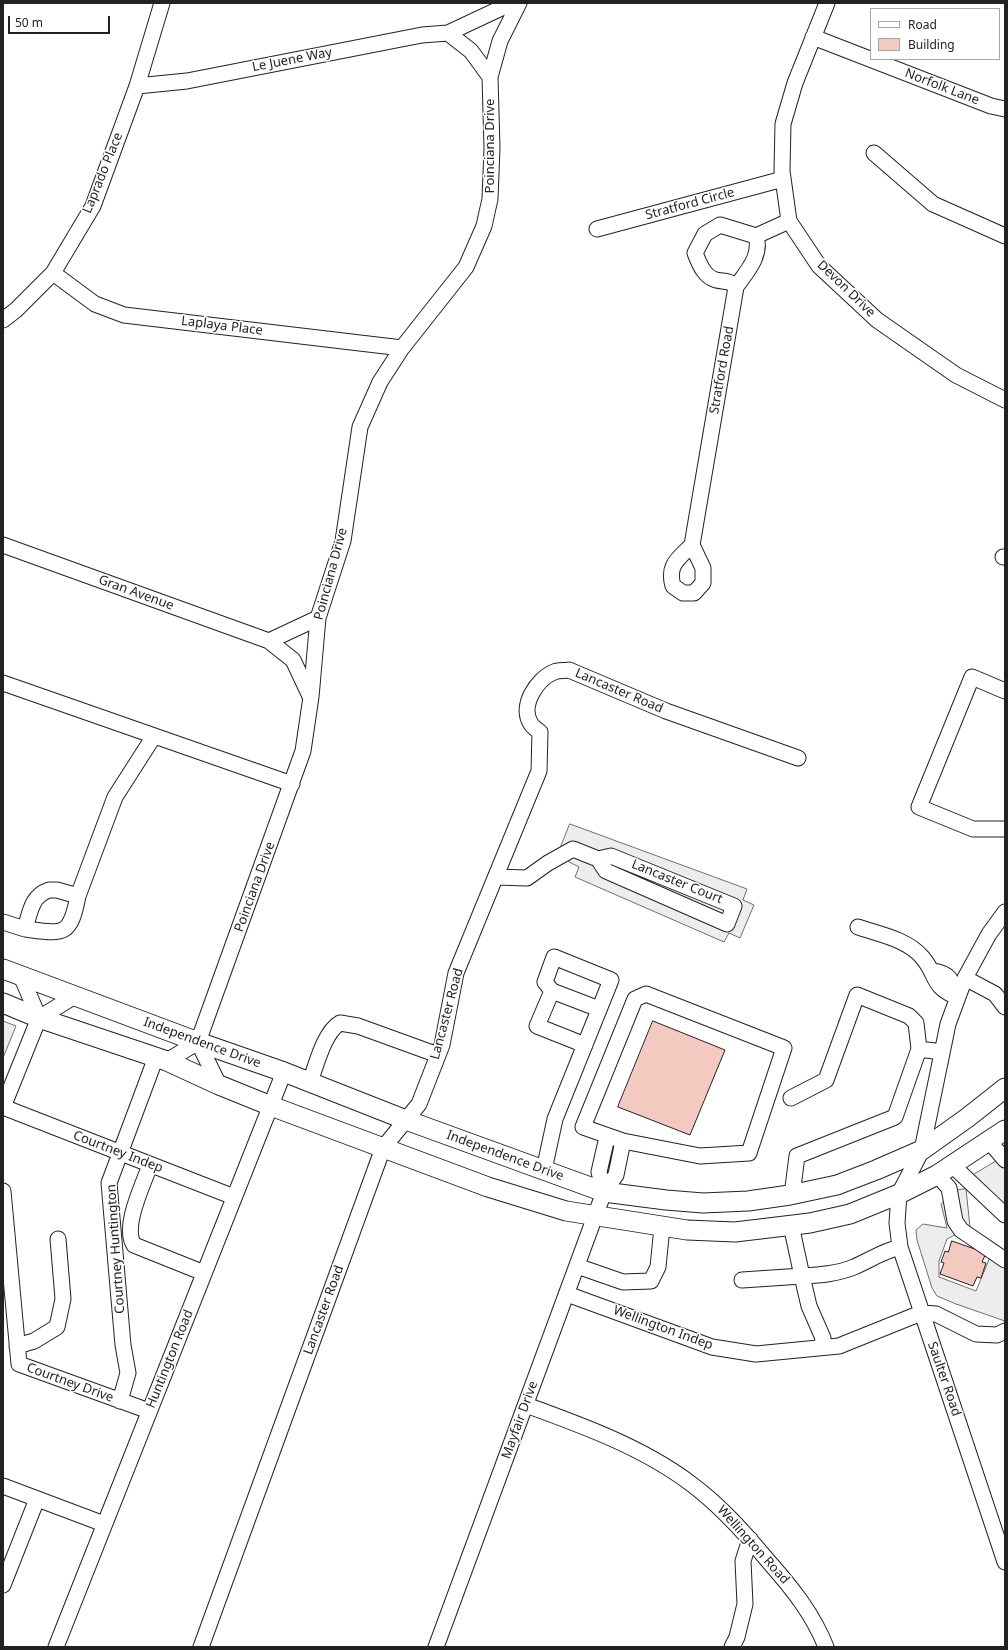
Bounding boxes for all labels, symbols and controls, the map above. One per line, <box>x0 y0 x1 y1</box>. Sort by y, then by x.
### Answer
scale bar <box>10 8 112 34</box>
legend <box>870 8 1000 60</box>
text: 50 m <box>15 14 43 31</box>
text: Road <box>908 16 937 33</box>
text: Building <box>908 36 955 53</box>
street label: Le Juene Way <box>251 45 333 75</box>
street label: Norfolk Lane <box>903 66 981 108</box>
street label: Poinciana Drive <box>482 99 498 193</box>
street label: Laprado Place <box>80 130 126 216</box>
street label: Stratford Circle <box>644 185 736 223</box>
street label: Devon Drive <box>814 257 878 321</box>
street label: Laplaya Place <box>180 313 264 339</box>
street label: Stratford Road <box>707 325 737 415</box>
street label: Poinciana Drive <box>311 526 351 622</box>
street label: Gran Avenue <box>96 572 176 614</box>
street label: Lancaster Road <box>573 665 665 717</box>
street label: Poinciana Drive <box>231 840 279 934</box>
street label: Lancaster Court <box>629 857 725 907</box>
street label: Lancaster Road <box>427 967 467 1061</box>
street label: Independence Drive <box>141 1015 263 1071</box>
street label: Courtney Indep <box>71 1128 165 1176</box>
street label: Independence Drive <box>444 1128 566 1184</box>
street label: Courtney Huntington <box>104 1184 128 1314</box>
street label: Lancaster Road <box>301 1263 347 1357</box>
street label: Wellington Indep <box>611 1303 715 1353</box>
street label: Huntington Road <box>143 1307 197 1411</box>
street label: Saulter Road <box>924 1340 964 1418</box>
street label: Courtney Drive <box>24 1360 116 1406</box>
street label: Mayfair Drive <box>499 1379 541 1461</box>
street label: Wellington Road <box>714 1502 792 1588</box>

